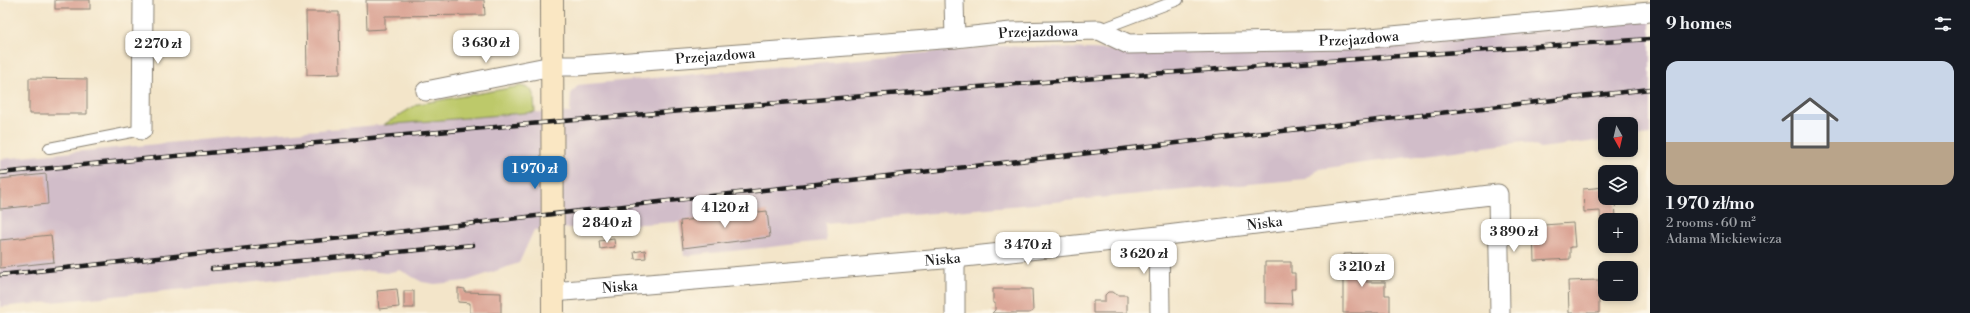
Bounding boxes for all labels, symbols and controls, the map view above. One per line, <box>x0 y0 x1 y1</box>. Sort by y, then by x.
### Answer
text: 9 homes <box>1666 13 1732 35</box>
icon: filters <box>1932 13 1954 35</box>
street label: Przejazdowa <box>997 22 1079 43</box>
street label: Przejazdowa <box>1319 27 1401 51</box>
pin: 3 630 zł <box>445 30 527 64</box>
pin: 2 270 zł <box>117 31 199 65</box>
text: 3 630 zł <box>462 35 510 51</box>
text: 2 270 zł <box>134 36 182 52</box>
street label: Przejazdowa <box>675 45 757 69</box>
icon: home <box>1774 87 1846 159</box>
north arrow <box>1598 117 1638 157</box>
map controls <box>1598 117 1638 301</box>
pin: 1 970 zł <box>494 156 576 190</box>
text: 1 970 zł <box>512 161 558 177</box>
button: layers <box>1598 165 1638 205</box>
text: 1 970 zł/mo <box>1666 193 1755 215</box>
pin: 4 120 zł <box>684 195 766 229</box>
text: 4 120 zł <box>701 200 749 216</box>
pin: 2 840 zł <box>566 210 648 244</box>
street label: Niska <box>1246 213 1285 235</box>
button: + <box>1598 213 1638 253</box>
text: 2 840 zł <box>582 215 632 231</box>
text: 2 rooms · 60 m² <box>1666 215 1756 231</box>
pin: 3 890 zł <box>1473 219 1555 253</box>
text: 3 890 zł <box>1490 224 1538 240</box>
text: Adama Mickiewicza <box>1666 231 1782 247</box>
pin: 3 470 zł <box>987 232 1069 266</box>
text: 3 470 zł <box>1004 237 1052 253</box>
pin: 3 620 zł <box>1103 241 1185 275</box>
text: 3 620 zł <box>1120 246 1168 262</box>
street label: Niska <box>924 249 963 271</box>
pin: 3 210 zł <box>1321 254 1403 288</box>
text: 3 210 zł <box>1339 259 1385 275</box>
button: − <box>1598 261 1638 301</box>
street label: Niska <box>601 277 639 298</box>

